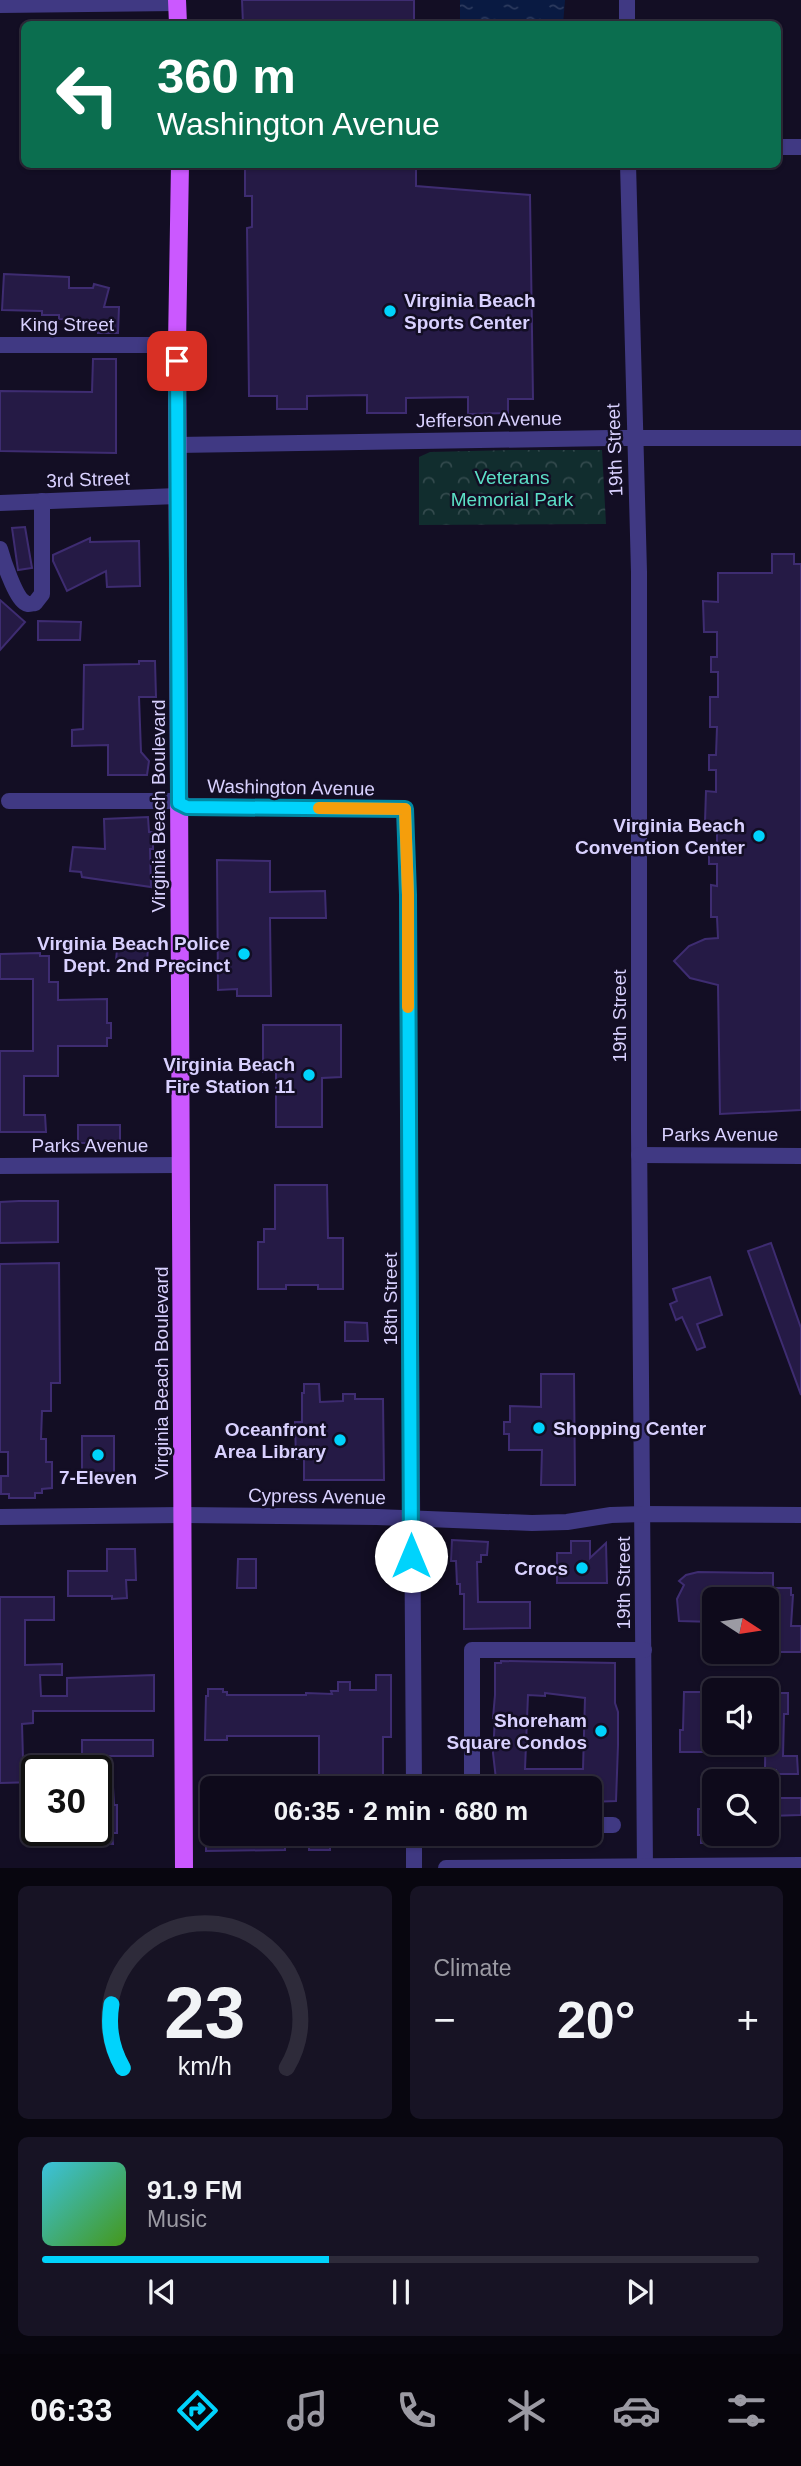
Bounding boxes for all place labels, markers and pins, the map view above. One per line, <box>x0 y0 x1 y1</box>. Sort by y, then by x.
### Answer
place label: Virginia Beach Sports Center <box>404 290 536 333</box>
marker: Virginia Beach Sports Center <box>382 303 398 319</box>
pin <box>147 331 207 391</box>
place label: Virginia Beach Convention Center <box>575 815 746 858</box>
marker: Virginia Beach Convention Center <box>751 828 767 844</box>
place label: Virginia Beach Police Dept. 2nd Precinct <box>37 933 231 976</box>
marker: Virginia Beach Police Dept. 2nd Precinct <box>236 946 252 962</box>
place label: Virginia Beach Fire Station 11 <box>163 1054 295 1097</box>
marker: Virginia Beach Fire Station 11 <box>301 1067 317 1083</box>
place label: Shopping Center <box>553 1418 707 1439</box>
place label: Oceanfront Area Library <box>214 1419 327 1462</box>
marker: Shopping Center <box>531 1420 547 1436</box>
marker: Oceanfront Area Library <box>332 1432 348 1448</box>
marker: 7-Eleven <box>90 1447 106 1463</box>
place label: 7-Eleven <box>59 1467 137 1488</box>
place label: Crocs <box>514 1558 568 1579</box>
marker: Crocs <box>574 1560 590 1576</box>
place label: Shoreham Square Condos <box>447 1710 587 1753</box>
marker: Shoreham Square Condos <box>593 1723 609 1739</box>

